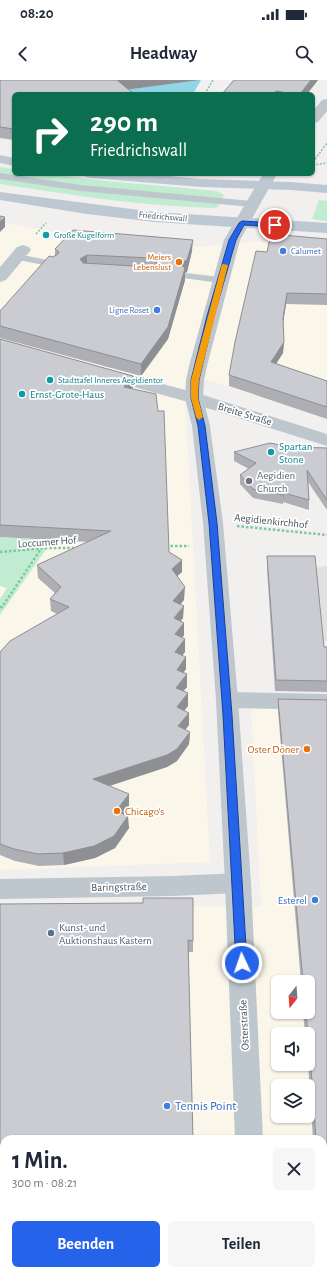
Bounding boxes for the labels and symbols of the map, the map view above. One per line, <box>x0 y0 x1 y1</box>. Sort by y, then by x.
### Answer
pin <box>258 208 292 242</box>
street label: Friedrichswall <box>138 210 188 224</box>
marker: Große Kugelform <box>41 230 51 240</box>
place label: Große Kugelform <box>54 231 114 240</box>
marker: Calumet <box>278 246 288 256</box>
place label: Calumet <box>291 247 321 256</box>
place label: Meiers Lebenslust <box>133 253 171 272</box>
marker: Meiers Lebenslust <box>174 257 184 267</box>
marker: Ligne Roset <box>152 305 162 315</box>
place label: Ligne Roset <box>109 306 149 315</box>
marker: Stadttafel Inneres Aegidientor <box>45 375 55 385</box>
place label: Stadttafel Inneres Aegidientor <box>58 376 163 385</box>
marker: Ernst-Grote-Haus <box>17 389 27 399</box>
place label: Ernst-Grote-Haus <box>30 389 104 400</box>
street label: Breite Straße <box>217 401 273 427</box>
place label: Spartan Stone <box>279 441 312 465</box>
marker: Spartan Stone <box>266 447 276 457</box>
place label: Aegidien Church <box>257 470 295 494</box>
marker: Aegidien Church <box>244 476 254 486</box>
street label: Aegidienkirchhof <box>234 512 309 530</box>
street label: Loccumer Hof <box>17 534 77 550</box>
place label: Oster Döner <box>247 744 299 755</box>
marker: Oster Döner <box>302 744 312 754</box>
marker: Chicago's <box>112 806 122 816</box>
place label: Chicago's <box>125 806 164 817</box>
street label: Baringstraße <box>91 881 147 893</box>
place label: Esterel <box>278 895 307 906</box>
marker: Esterel <box>310 895 320 905</box>
place label: Kunst- und Auktionshaus Kastern <box>59 922 152 946</box>
marker: Kunst- und Auktionshaus Kastern <box>46 928 56 938</box>
position arrow <box>221 942 263 984</box>
north arrow <box>271 975 315 1019</box>
street label: Osterstraße <box>237 1000 251 1050</box>
place label: Tennis Point <box>175 1100 237 1113</box>
marker: Tennis Point <box>162 1101 172 1111</box>

